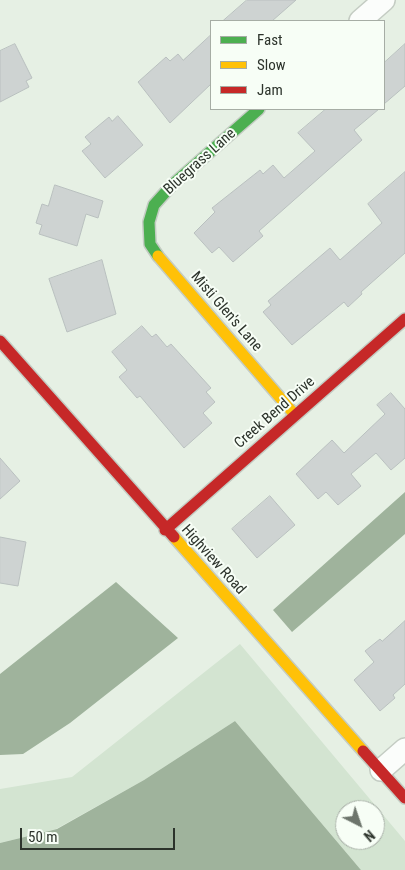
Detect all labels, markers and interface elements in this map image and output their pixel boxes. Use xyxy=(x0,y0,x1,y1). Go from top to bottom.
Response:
legend xyxy=(210,20,385,110)
text: Fast xyxy=(257,31,282,49)
text: Slow xyxy=(257,56,286,74)
text: Jam xyxy=(257,81,283,99)
street label: Bluegrass Lane xyxy=(160,125,240,199)
street label: Misti Glen's Lane xyxy=(186,268,266,356)
street label: Creek Bend Drive xyxy=(231,373,319,453)
street label: Highview Road xyxy=(177,521,249,599)
north arrow xyxy=(335,800,385,850)
scale bar xyxy=(22,818,178,850)
text: N xyxy=(361,827,378,844)
text: 50 m xyxy=(28,828,58,846)

